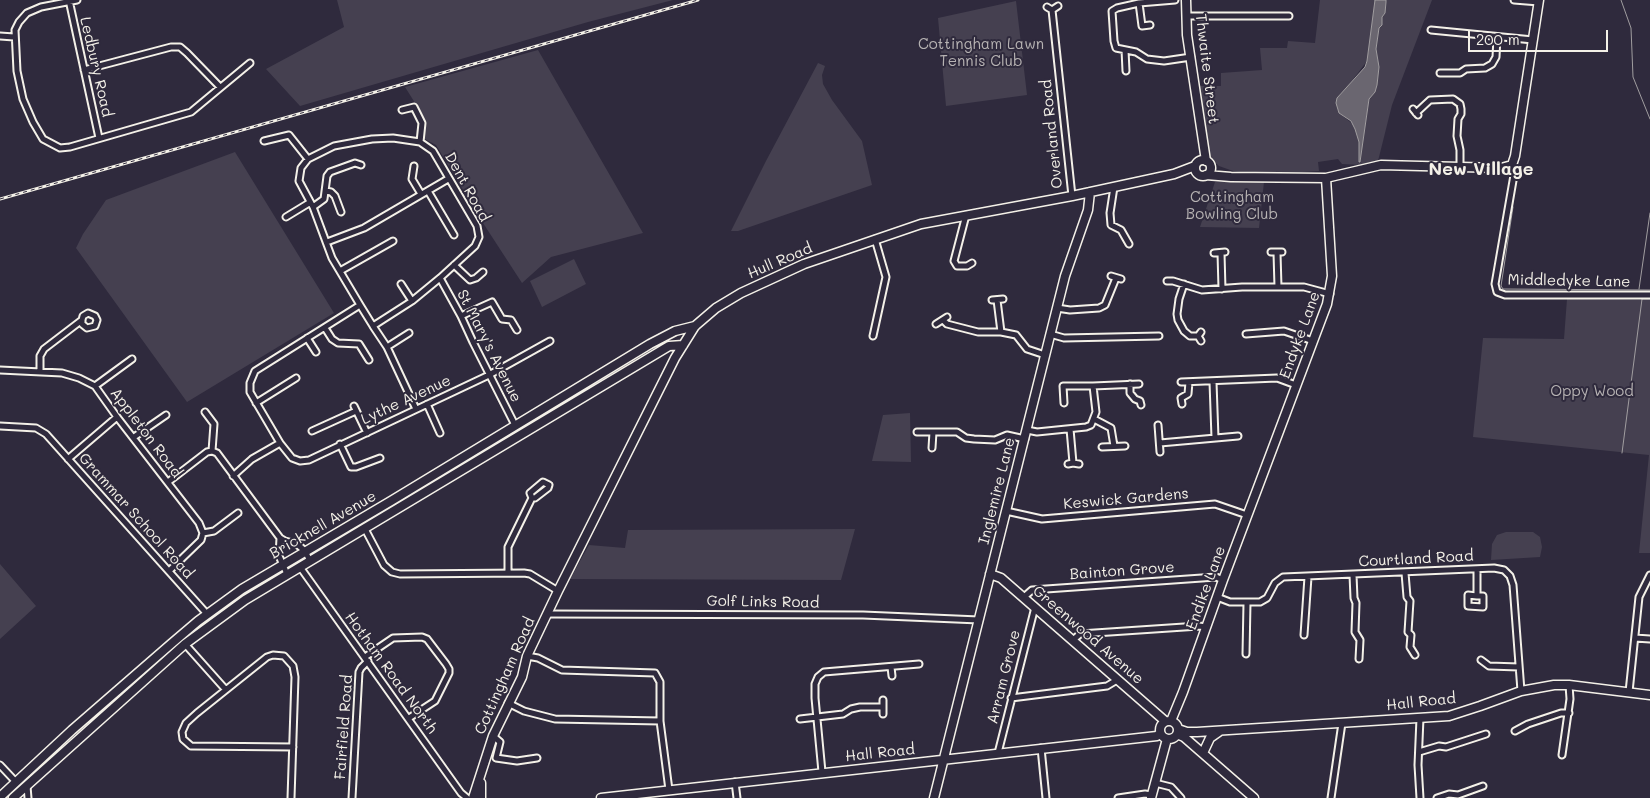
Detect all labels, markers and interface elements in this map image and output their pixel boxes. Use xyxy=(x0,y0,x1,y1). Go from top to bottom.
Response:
street label: Thwaite Street xyxy=(1191,13,1223,125)
street label: Ledbury Road xyxy=(76,15,116,119)
scale bar xyxy=(1470,20,1610,52)
text: 200 m xyxy=(1476,29,1520,49)
park label: Cottingham Lawn Tennis Club xyxy=(918,35,1044,70)
street label: Overland Road xyxy=(1037,78,1067,190)
street label: Dent Road xyxy=(441,149,493,225)
district label: New Village xyxy=(1429,158,1533,180)
park label: Cottingham Bowling Club xyxy=(1186,188,1278,223)
street label: Hull Road xyxy=(745,239,815,283)
street label: Middledyke Lane xyxy=(1507,271,1631,291)
street label: St Mary's Avenue xyxy=(453,287,525,405)
street label: Endyke Lane xyxy=(1276,289,1324,381)
street label: Lythe Avenue xyxy=(358,371,454,429)
park label: Oppy Wood xyxy=(1550,382,1634,400)
street label: Appleton Road xyxy=(106,384,186,482)
street label: Inglemire Lane xyxy=(975,436,1019,546)
street label: Grammar School Road xyxy=(75,449,197,583)
street label: Keswick Gardens xyxy=(1063,485,1189,513)
street label: Bricknell Avenue xyxy=(267,487,379,563)
street label: Endike Lane xyxy=(1183,544,1229,632)
street label: Courtland Road xyxy=(1358,547,1474,571)
street label: Bainton Grove xyxy=(1069,558,1175,584)
street label: Greenwood Avenue xyxy=(1029,582,1147,688)
street label: Golf Links Road xyxy=(707,592,819,612)
street label: Hotham Road North xyxy=(341,609,441,737)
street label: Cottingham Road xyxy=(471,615,539,737)
street label: Arram Grove xyxy=(984,628,1024,726)
street label: Fairfield Road xyxy=(331,674,357,780)
street label: Hall Road xyxy=(1385,689,1457,715)
street label: Hall Road xyxy=(844,740,916,766)

